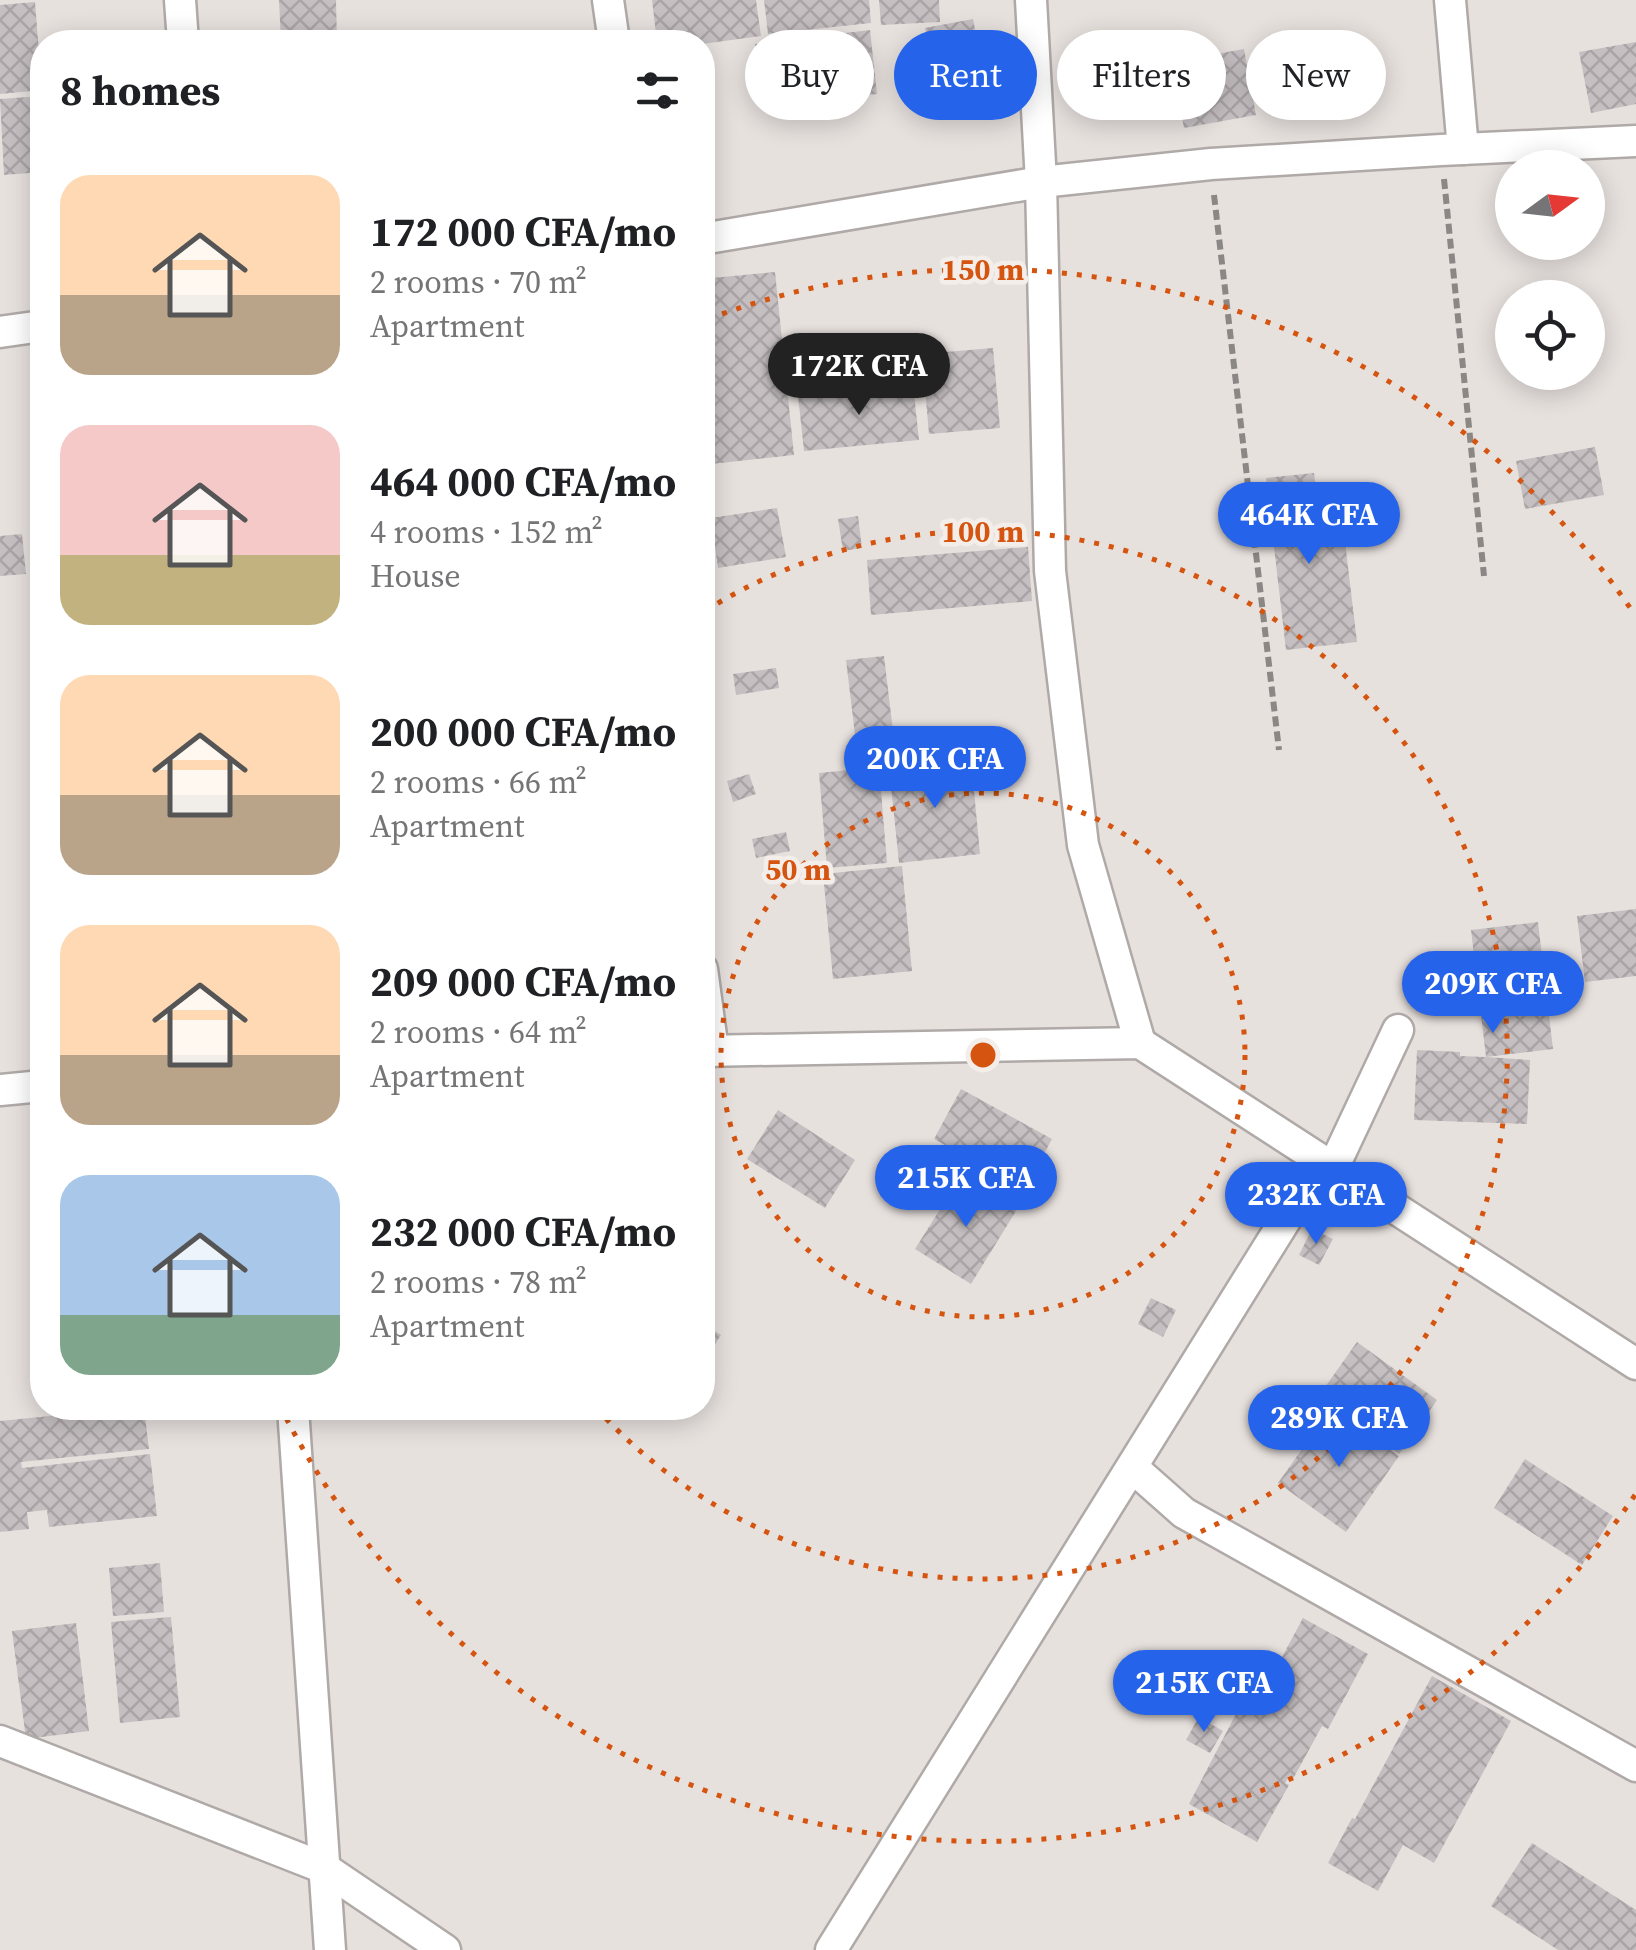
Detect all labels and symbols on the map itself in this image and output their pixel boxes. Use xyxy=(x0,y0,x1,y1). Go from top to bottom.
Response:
north arrow xyxy=(1495,150,1605,260)
text: 150 m xyxy=(942,249,1024,290)
pin: 172K CFA xyxy=(756,333,962,418)
pin: 464K CFA xyxy=(1206,482,1412,567)
text: 100 m xyxy=(942,511,1024,552)
pin: 200K CFA xyxy=(832,726,1038,811)
text: 50 m xyxy=(765,849,831,890)
pin: 209K CFA xyxy=(1390,951,1596,1036)
centre of rings xyxy=(965,1037,1001,1073)
pin: 215K CFA xyxy=(863,1145,1069,1230)
pin: 232K CFA xyxy=(1213,1162,1419,1247)
pin: 289K CFA xyxy=(1236,1385,1442,1470)
pin: 215K CFA xyxy=(1101,1650,1307,1735)

